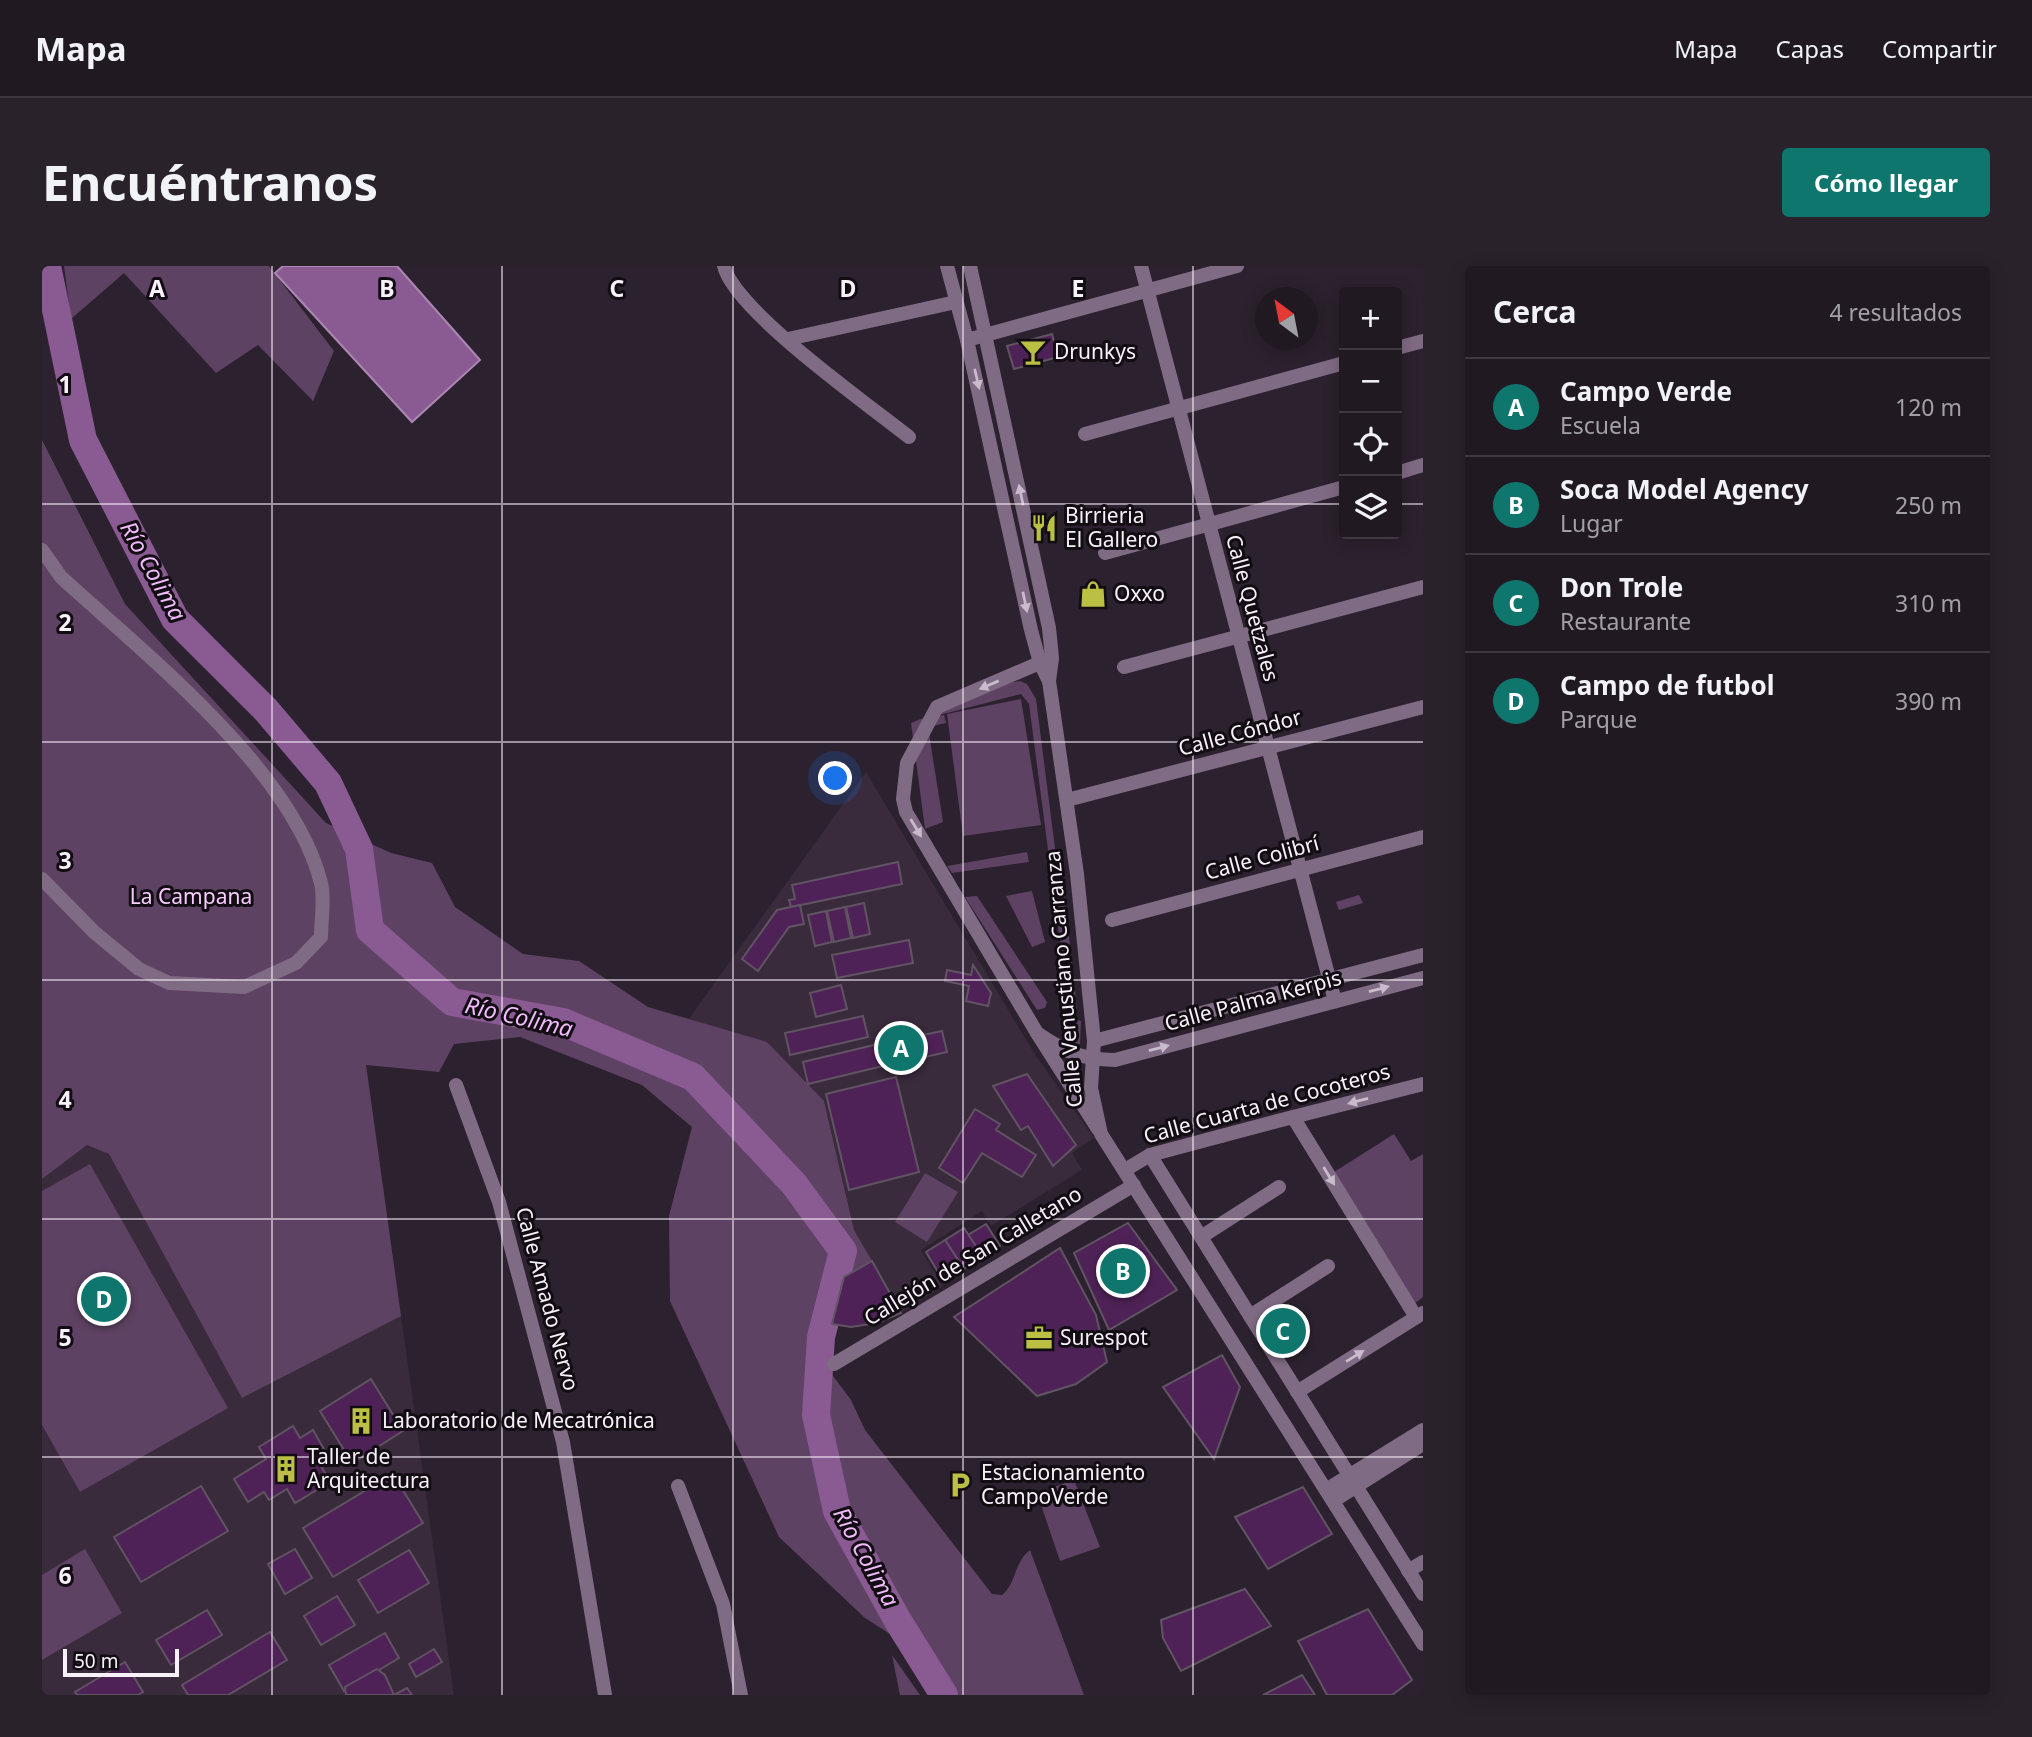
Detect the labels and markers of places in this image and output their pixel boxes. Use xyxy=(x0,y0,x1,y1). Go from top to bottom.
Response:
bar icon: Drunkys xyxy=(1018,337,1048,367)
place label: Drunkys xyxy=(1054,337,1136,365)
place label: Birrieria El Gallero xyxy=(1065,501,1158,553)
restaurant icon: Birrieria El Gallero xyxy=(1029,513,1059,543)
shop icon: Oxxo xyxy=(1078,579,1108,609)
place label: Oxxo xyxy=(1114,579,1165,607)
pin: A xyxy=(878,1022,924,1074)
pin: B xyxy=(1100,1245,1146,1297)
pin: D xyxy=(81,1273,127,1325)
pin: C xyxy=(1260,1305,1306,1357)
office icon: Surespot xyxy=(1024,1323,1054,1353)
place label: Surespot xyxy=(1060,1323,1148,1351)
building icon: Laboratorio de Mecatrónica xyxy=(346,1406,376,1436)
place label: Laboratorio de Mecatrónica xyxy=(382,1406,655,1434)
place label: Taller de Arquitectura xyxy=(307,1442,430,1494)
building icon: Taller de Arquitectura xyxy=(271,1454,301,1484)
place label: Estacionamiento CampoVerde xyxy=(981,1458,1145,1510)
parking icon: Estacionamiento CampoVerde xyxy=(945,1470,975,1500)

